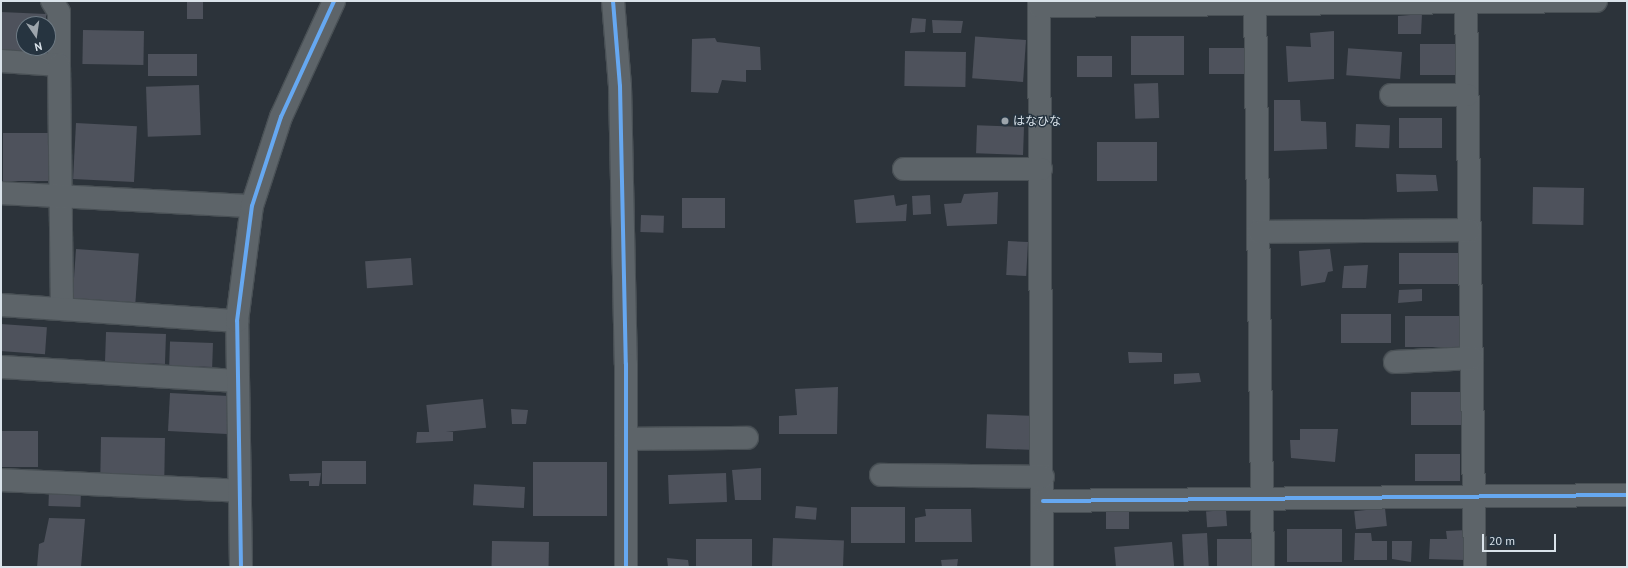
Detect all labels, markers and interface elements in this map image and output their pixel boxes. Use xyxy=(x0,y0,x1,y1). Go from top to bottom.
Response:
north arrow xyxy=(16,16,56,56)
text: N xyxy=(33,39,44,54)
place label: はなひな xyxy=(1013,114,1061,128)
marker: はなひな xyxy=(1000,116,1010,126)
scale bar xyxy=(1484,526,1558,552)
text: 20 m xyxy=(1489,533,1515,548)

